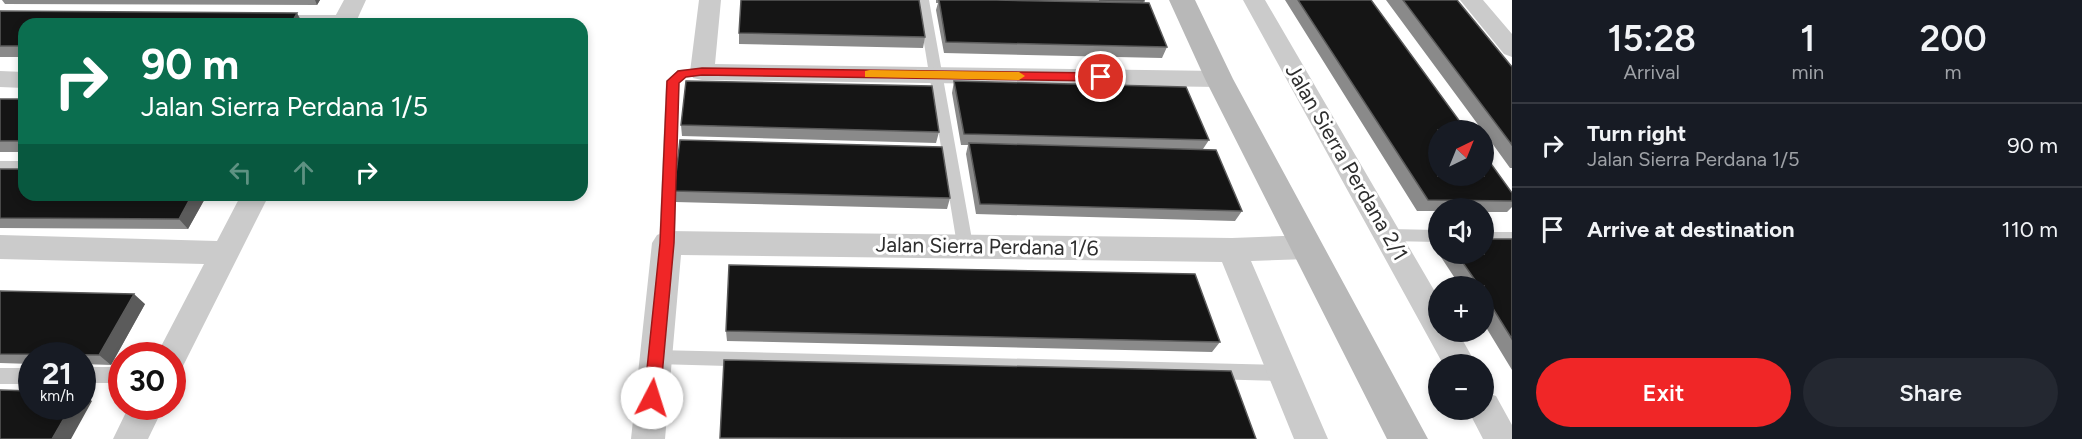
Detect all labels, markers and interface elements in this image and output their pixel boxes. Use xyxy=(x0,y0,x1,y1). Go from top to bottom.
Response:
text: 15:28 xyxy=(1607,17,1696,60)
text: 1 xyxy=(1800,17,1815,60)
text: 200 xyxy=(1920,17,1987,60)
text: 90 m xyxy=(141,39,239,90)
icon: right xyxy=(42,42,120,120)
pin xyxy=(1075,51,1126,102)
street label: Jalan Sierra Perdana 2/1 xyxy=(1280,59,1414,265)
icon: arrive xyxy=(1084,60,1117,93)
text: Arrival xyxy=(1623,60,1680,84)
text: min xyxy=(1791,60,1824,84)
text: m xyxy=(1945,60,1962,84)
text: Jalan Sierra Perdana 1/5 xyxy=(141,90,428,123)
north arrow xyxy=(1428,120,1494,186)
map controls xyxy=(1428,120,1494,420)
text: Turn right xyxy=(1587,120,1686,147)
icon: right xyxy=(1536,129,1569,162)
text: 90 m xyxy=(2007,132,2058,159)
text: Jalan Sierra Perdana 1/5 xyxy=(1587,147,1800,171)
icon: left xyxy=(224,156,257,189)
icon: ahead xyxy=(287,156,320,189)
icon: right xyxy=(350,156,383,189)
button: sound xyxy=(1428,198,1494,264)
icon: arrive xyxy=(1536,213,1569,246)
text: Arrive at destination xyxy=(1587,216,1795,243)
text: 110 m xyxy=(2002,216,2058,243)
street label: Jalan Sierra Perdana 1/6 xyxy=(875,232,1099,260)
button: + xyxy=(1428,276,1494,342)
speed limit sign: 30 xyxy=(108,342,186,420)
button: − xyxy=(1428,354,1494,420)
text: 21 xyxy=(42,355,72,392)
button: Exit xyxy=(1536,358,1791,427)
button: Share xyxy=(1803,358,2058,427)
position arrow xyxy=(620,366,684,430)
text: km/h xyxy=(40,387,74,405)

